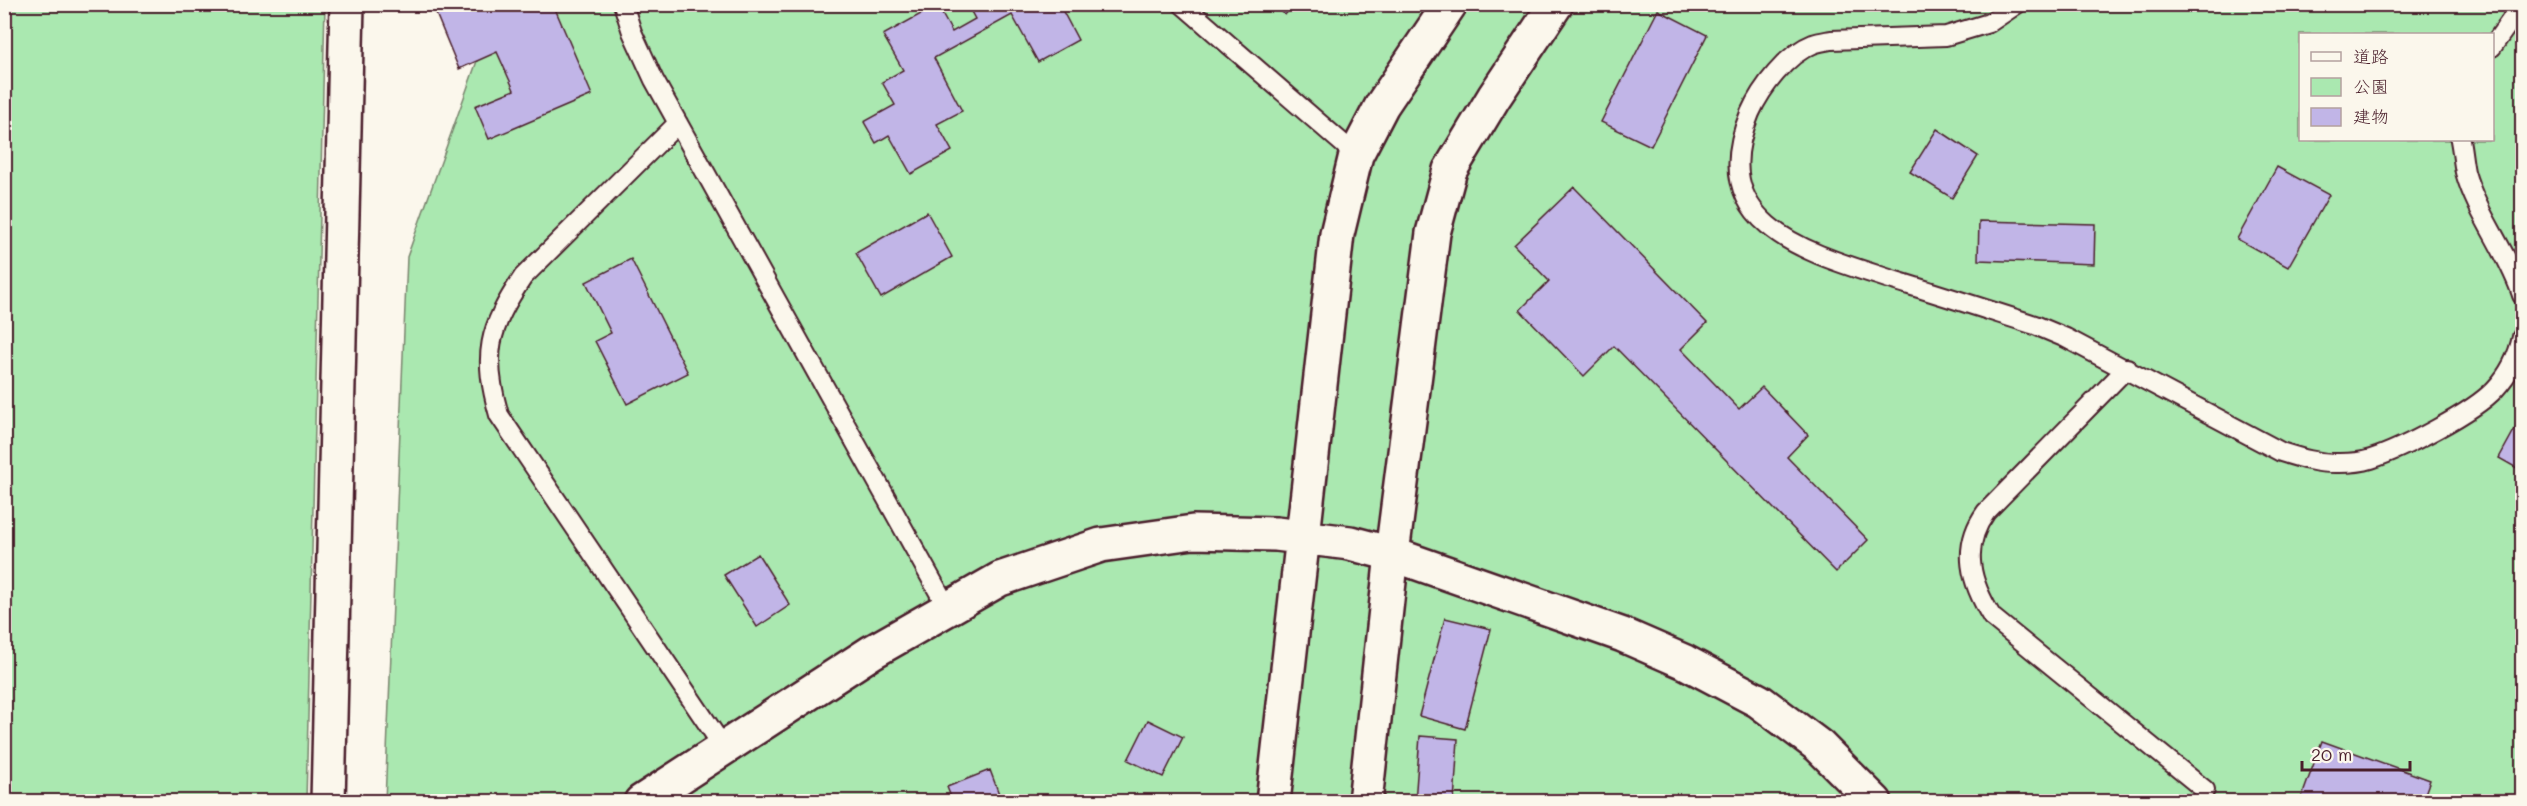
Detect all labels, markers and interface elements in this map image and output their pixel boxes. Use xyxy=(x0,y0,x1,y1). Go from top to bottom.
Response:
legend xyxy=(2299,33,2494,141)
text: 道路 xyxy=(2353,44,2389,68)
text: 公園 xyxy=(2353,74,2389,98)
text: 建物 xyxy=(2353,104,2389,128)
scale bar xyxy=(2302,734,2410,772)
text: 20 m xyxy=(2311,742,2352,766)

